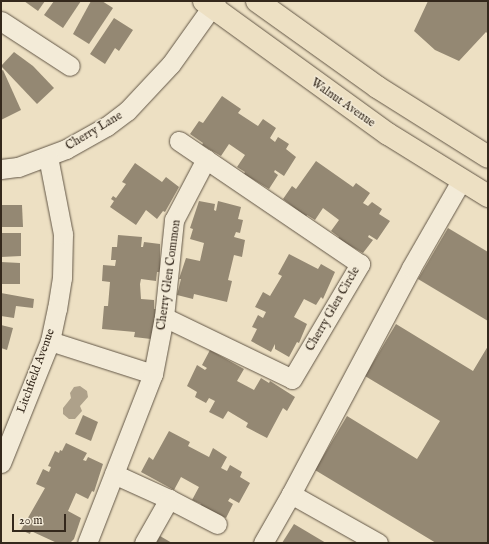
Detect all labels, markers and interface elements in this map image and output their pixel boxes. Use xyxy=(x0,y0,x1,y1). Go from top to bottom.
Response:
street label: Walnut Avenue xyxy=(308,76,378,130)
street label: Cherry Lane xyxy=(63,109,125,153)
street label: Cherry Glen Common xyxy=(154,219,184,331)
street label: Cherry Glen Circle xyxy=(303,264,363,354)
street label: Litchfield Avenue xyxy=(14,327,58,415)
scale bar xyxy=(14,506,68,532)
text: 20 m xyxy=(19,513,42,528)

